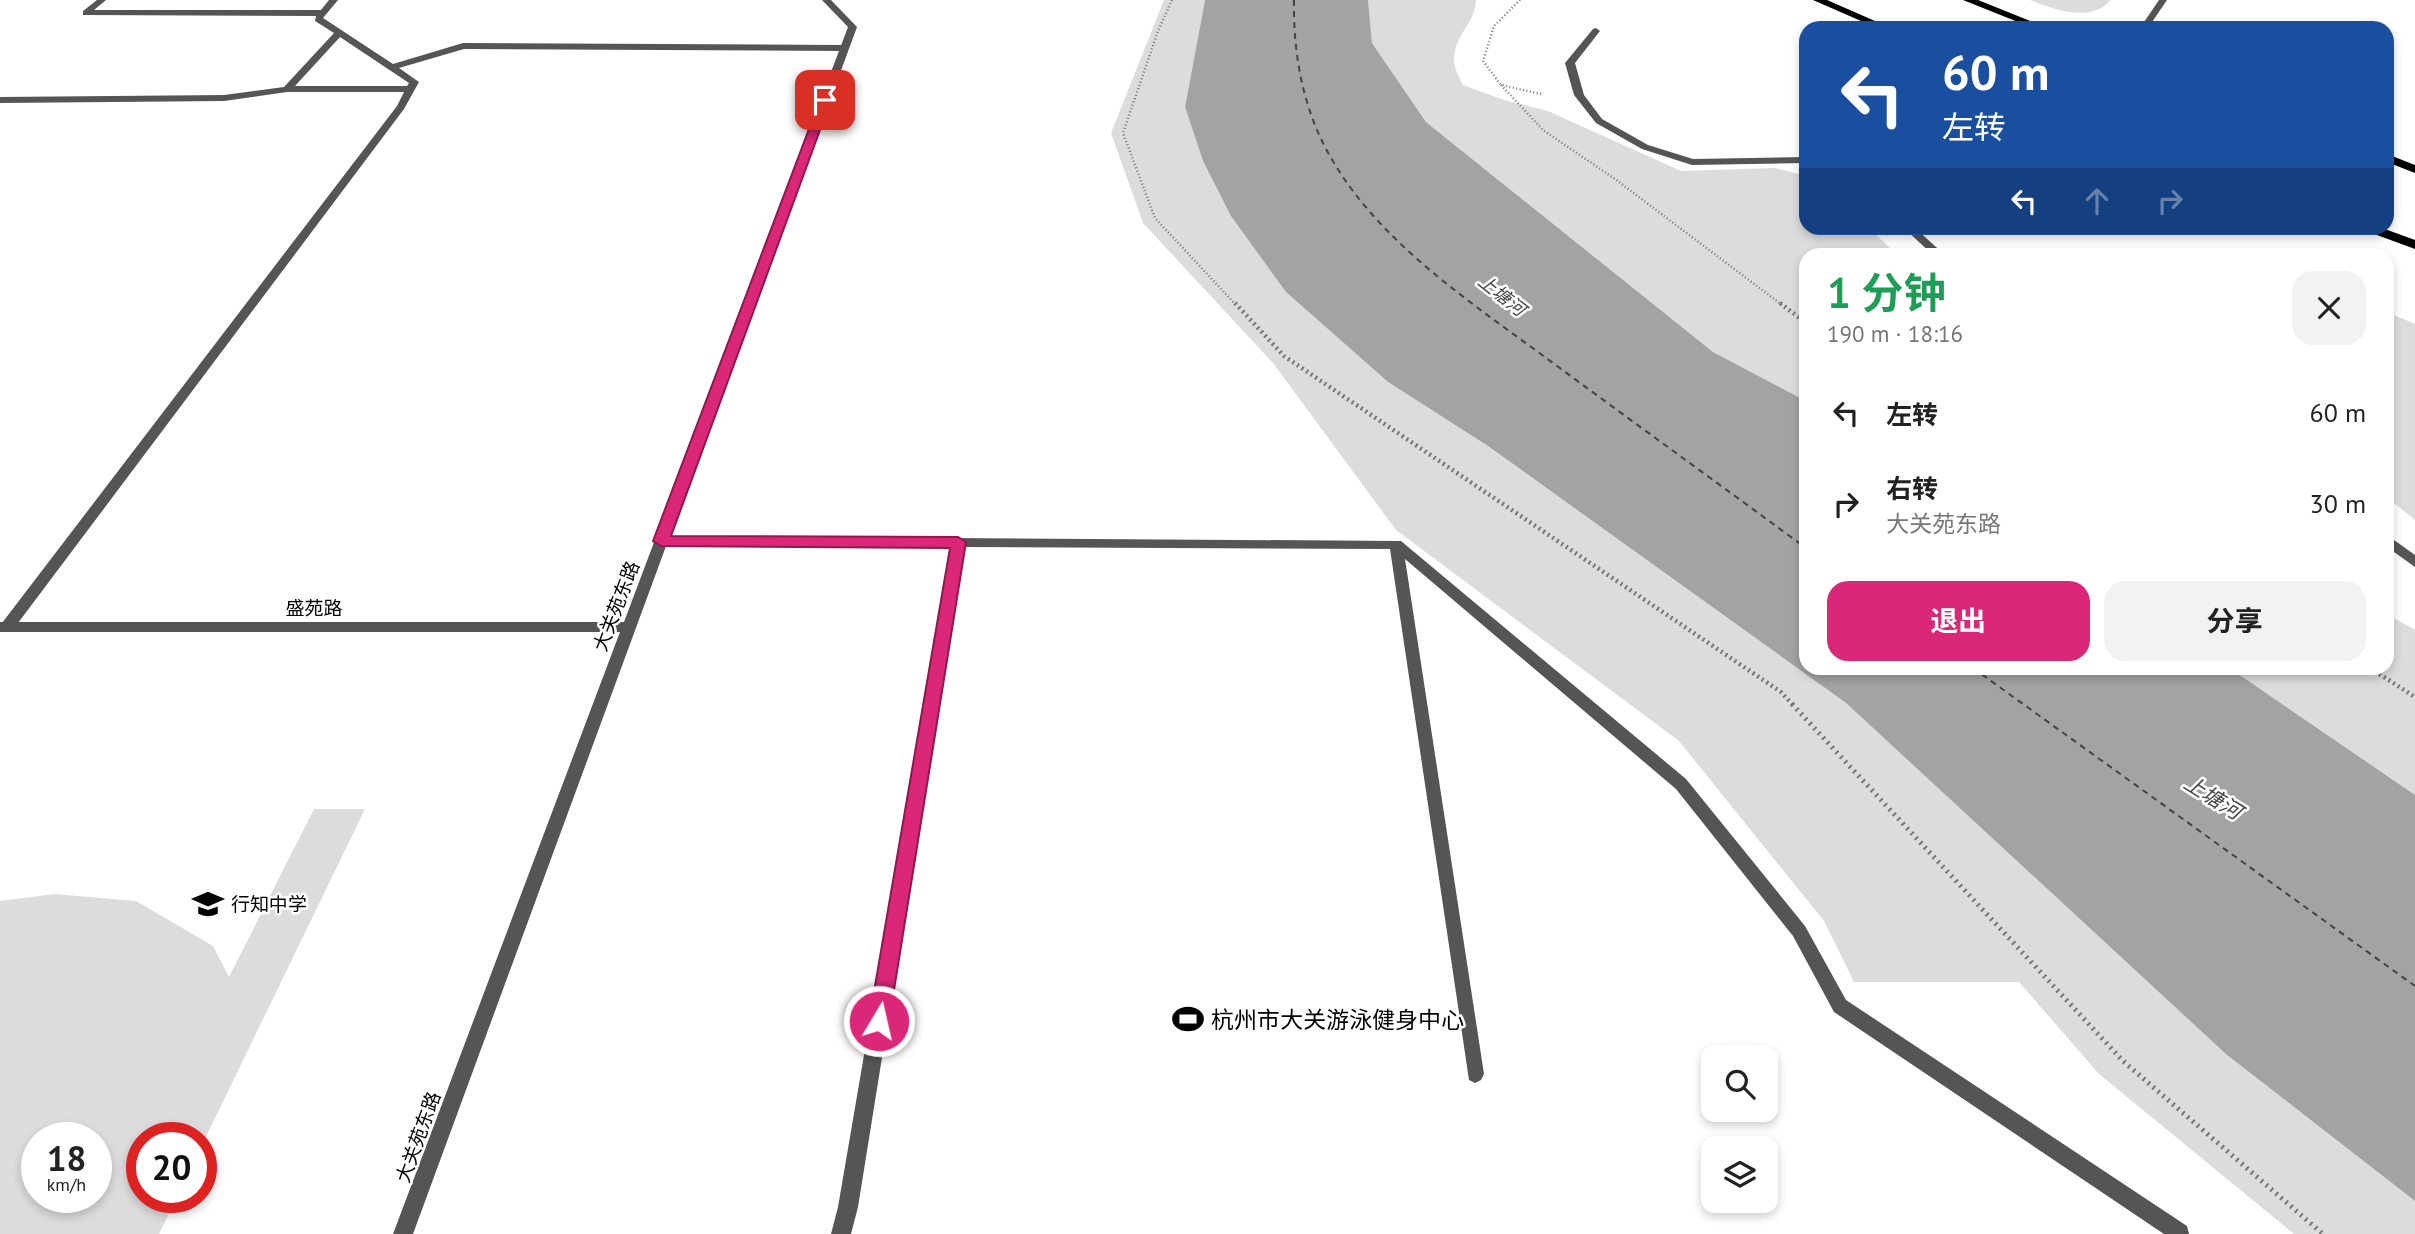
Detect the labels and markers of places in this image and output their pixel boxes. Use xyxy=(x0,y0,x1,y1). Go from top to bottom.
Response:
pin xyxy=(795,70,855,130)
school or university icon: 行知中学 xyxy=(191,887,225,921)
place label: 行知中学 xyxy=(231,892,307,916)
sports icon: 杭州市大关游泳健身中心 xyxy=(1171,1002,1205,1036)
place label: 杭州市大关游泳健身中心 xyxy=(1211,1005,1464,1034)

